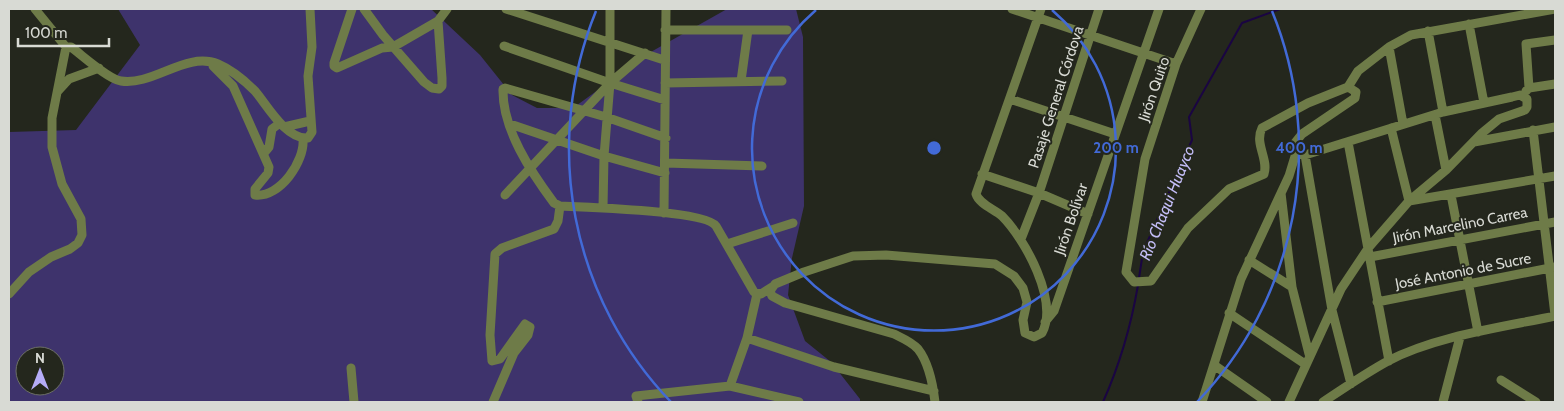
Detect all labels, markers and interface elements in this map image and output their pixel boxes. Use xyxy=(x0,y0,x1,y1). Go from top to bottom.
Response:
scale bar xyxy=(18,15,109,47)
street label: Pasaje General Córdova xyxy=(1025,23,1088,170)
text: 100 m xyxy=(25,24,67,42)
street label: Jirón Quito xyxy=(1134,54,1173,125)
centre of rings xyxy=(925,139,943,157)
text: 200 m xyxy=(1093,139,1139,157)
text: 400 m xyxy=(1276,139,1322,157)
water label: Río Chaqui Huayco xyxy=(1135,143,1199,263)
street label: Jirón Bolívar xyxy=(1050,181,1092,258)
street label: Jirón Marcelino Carrea xyxy=(1390,203,1530,247)
street label: José Antonio de Sucre xyxy=(1393,249,1533,293)
north arrow xyxy=(15,346,65,396)
text: N xyxy=(35,349,45,367)

